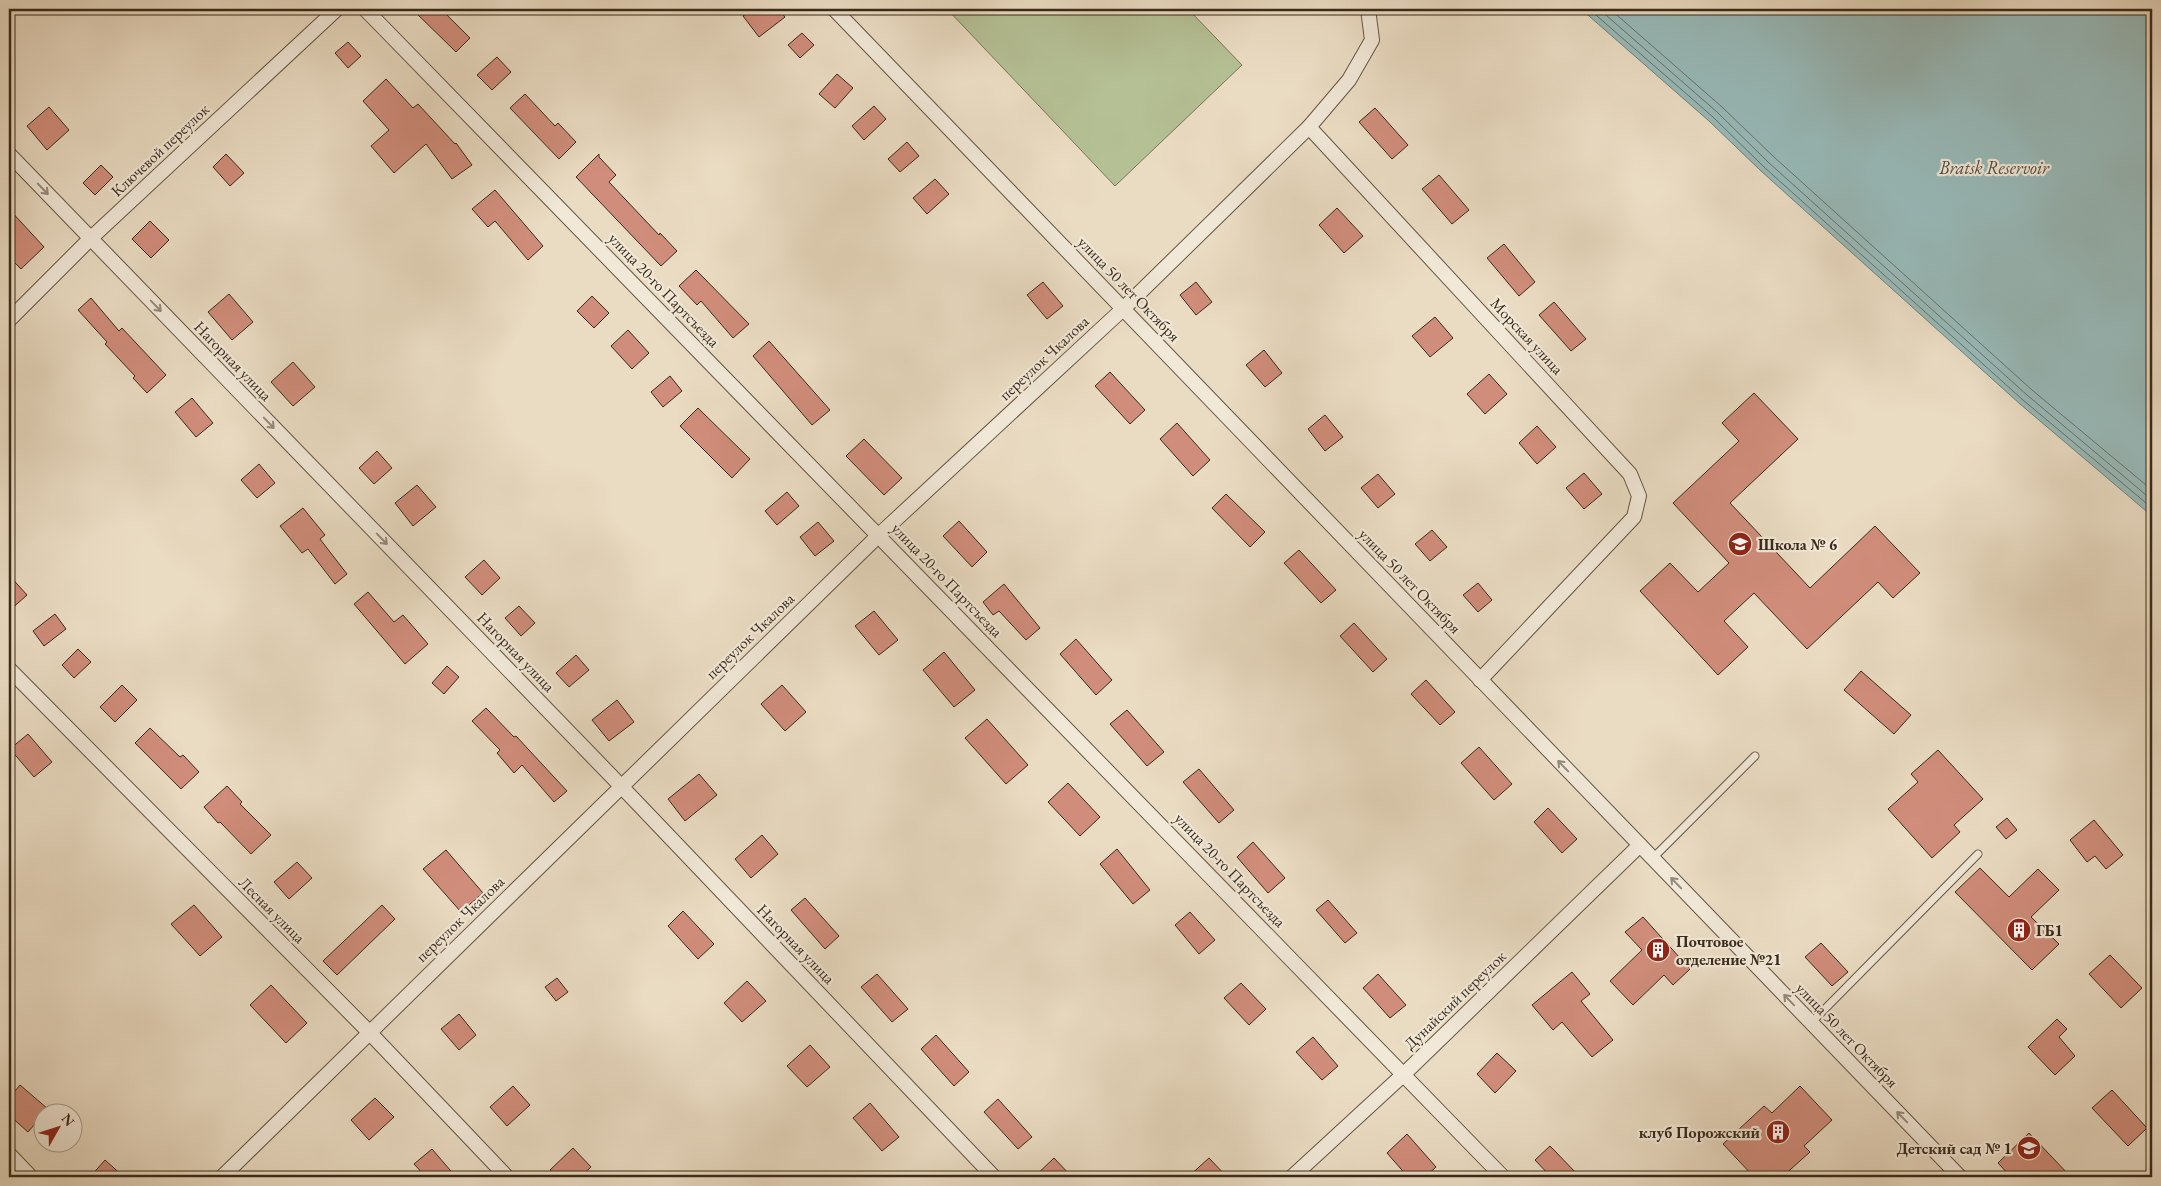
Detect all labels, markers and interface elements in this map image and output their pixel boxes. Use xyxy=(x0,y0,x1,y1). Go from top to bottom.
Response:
street label: Ключевой переулок xyxy=(106,99,214,201)
water label: Bratsk Reservoir xyxy=(1938,156,2050,179)
one-way arrow xyxy=(37,183,49,196)
street label: улица 20-го Партсъезда xyxy=(604,228,725,352)
street label: улица 50 лет Октября xyxy=(1073,232,1185,346)
street label: Морская улица xyxy=(1486,293,1569,379)
one-way arrow xyxy=(150,300,162,313)
street label: переулок Чкалова xyxy=(995,311,1094,405)
street label: Нагорная улица xyxy=(189,316,277,406)
one-way arrow xyxy=(263,417,275,429)
street label: улица 20-го Партсъезда xyxy=(887,518,1008,642)
street label: улица 50 лет Октября xyxy=(1354,524,1466,638)
school or university icon: Школа № 6 xyxy=(1727,531,1753,557)
one-way arrow xyxy=(376,533,388,546)
place label: Школа № 6 xyxy=(1758,534,1838,555)
street label: переулок Чкалова xyxy=(701,588,799,684)
street label: Нагорная улица xyxy=(472,607,560,697)
one-way arrow xyxy=(1557,760,1570,772)
street label: улица 20-го Партсъезда xyxy=(1170,808,1291,932)
street label: переулок Чкалова xyxy=(411,871,509,967)
street label: Лесная улица xyxy=(234,872,310,948)
one-way arrow xyxy=(1670,877,1682,889)
street label: Нагорная улица xyxy=(752,899,840,989)
building icon: ГБ1 xyxy=(2006,917,2032,943)
place label: ГБ1 xyxy=(2036,920,2063,941)
place label: Почтовое отделение №21 xyxy=(1676,931,1781,970)
building icon: Почтовое отделение №21 xyxy=(1645,937,1671,963)
street label: Дунайский переулок xyxy=(1399,946,1511,1054)
street label: улица 50 лет Октября xyxy=(1791,978,1903,1092)
one-way arrow xyxy=(1783,994,1795,1006)
north arrow xyxy=(32,1104,82,1154)
text: N xyxy=(58,1110,79,1130)
one-way arrow xyxy=(1896,1111,1908,1123)
building icon: клуб Порожский xyxy=(1765,1119,1791,1145)
place label: клуб Порожский xyxy=(1639,1122,1761,1143)
school or university icon: Детский сад № 1 xyxy=(2016,1135,2042,1161)
place label: Детский сад № 1 xyxy=(1896,1138,2012,1159)

